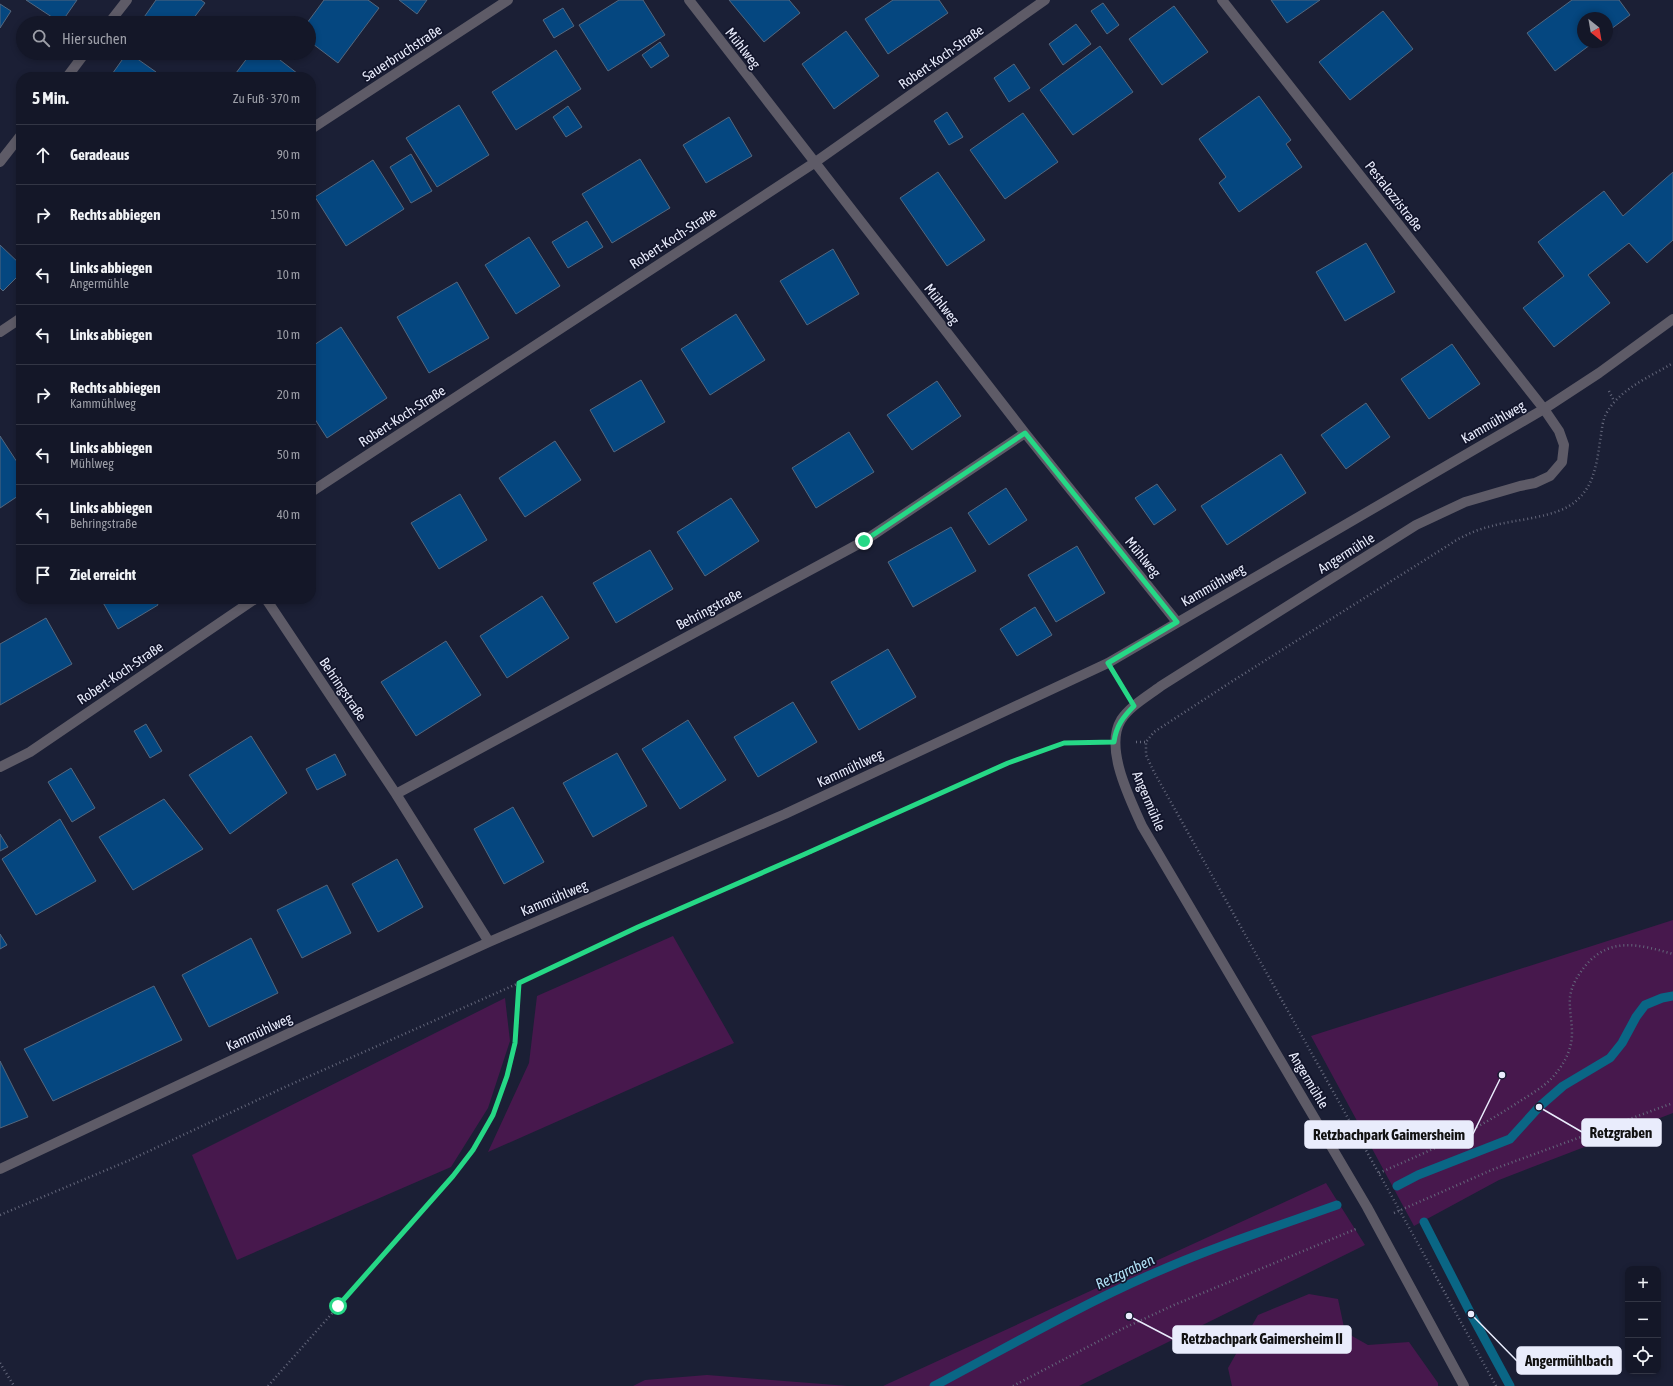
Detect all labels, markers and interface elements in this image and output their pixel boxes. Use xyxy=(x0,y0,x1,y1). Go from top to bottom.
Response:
north arrow xyxy=(1577,12,1613,48)
search box xyxy=(16,16,316,60)
street label: Sauerbruchstraße xyxy=(359,21,445,85)
street label: Robert-Koch-Straße xyxy=(895,22,987,92)
street label: Mühlweg xyxy=(722,25,764,71)
icon: search xyxy=(30,27,52,49)
text: Hier suchen xyxy=(62,30,127,47)
text: 5 Min. xyxy=(32,88,69,108)
text: Zu Fuß · 370 m xyxy=(233,91,300,106)
icon: ahead xyxy=(32,144,54,166)
text: Geradeaus xyxy=(70,146,129,163)
text: 90 m xyxy=(277,147,300,162)
street label: Pestalozzistraße xyxy=(1362,158,1426,234)
icon: right xyxy=(32,204,54,226)
street label: Robert-Koch-Straße xyxy=(627,204,719,272)
text: Rechts abbiegen xyxy=(70,206,160,223)
text: 150 m xyxy=(271,207,300,222)
text: Links abbiegen xyxy=(70,259,152,276)
icon: left xyxy=(32,264,54,286)
text: 10 m xyxy=(277,267,300,282)
text: Angermühle xyxy=(70,276,129,291)
street label: Mühlweg xyxy=(921,281,963,327)
icon: left xyxy=(32,324,54,346)
text: Links abbiegen xyxy=(70,326,152,343)
text: 10 m xyxy=(277,327,300,342)
text: Rechts abbiegen xyxy=(70,379,160,396)
street label: Robert-Koch-Straße xyxy=(356,382,448,450)
icon: right xyxy=(32,384,54,406)
text: 20 m xyxy=(277,387,300,402)
text: Kammühlweg xyxy=(70,396,136,411)
street label: Kammühlweg xyxy=(1458,397,1528,447)
text: Links abbiegen xyxy=(70,439,152,456)
icon: left xyxy=(32,444,54,466)
text: 50 m xyxy=(277,447,300,462)
text: Mühlweg xyxy=(70,456,114,471)
text: Links abbiegen xyxy=(70,499,152,516)
icon: left xyxy=(32,504,54,526)
text: 40 m xyxy=(277,507,300,522)
text: Behringstraße xyxy=(70,516,137,531)
street label: Angermühle xyxy=(1315,529,1377,577)
route end xyxy=(855,532,873,550)
street label: Mühlweg xyxy=(1122,534,1164,580)
street label: Kammühlweg xyxy=(1178,560,1248,610)
icon: arrive xyxy=(32,564,54,586)
text: Ziel erreicht xyxy=(70,566,136,583)
street label: Behringstraße xyxy=(673,585,745,633)
street label: Robert-Koch-Straße xyxy=(74,638,166,708)
street label: Behringstraße xyxy=(316,655,370,723)
street label: Kammühlweg xyxy=(814,746,886,790)
street label: Angermühle xyxy=(1129,769,1169,833)
street label: Kammühlweg xyxy=(518,877,590,919)
street label: Kammühlweg xyxy=(223,1010,295,1054)
street label: Angermühle xyxy=(1286,1049,1332,1111)
callout: Retzgraben xyxy=(1582,1119,1661,1146)
callout: Retzbachpark Gaimersheim xyxy=(1305,1121,1473,1148)
text: Retzgraben xyxy=(1590,1124,1652,1141)
text: Retzbachpark Gaimersheim xyxy=(1313,1126,1465,1143)
water label: Retzgraben xyxy=(1093,1251,1157,1293)
map controls xyxy=(1625,1266,1661,1374)
button: + xyxy=(1625,1266,1661,1302)
route start xyxy=(329,1297,347,1315)
button: − xyxy=(1625,1302,1661,1338)
callout: Retzbachpark Gaimersheim II xyxy=(1173,1326,1351,1353)
text: Retzbachpark Gaimersheim II xyxy=(1181,1330,1343,1347)
button: locate xyxy=(1625,1338,1661,1374)
callout: Angermühlbach xyxy=(1517,1347,1621,1374)
text: Angermühlbach xyxy=(1524,1352,1613,1369)

